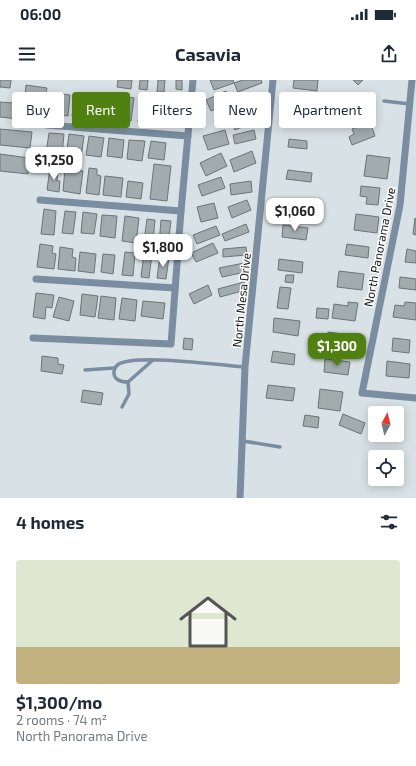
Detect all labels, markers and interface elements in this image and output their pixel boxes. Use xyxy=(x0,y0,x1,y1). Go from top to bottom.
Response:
text: 06:00 xyxy=(20,5,61,23)
icon: menu xyxy=(16,43,38,65)
text: Casavia xyxy=(175,43,241,65)
icon: share xyxy=(378,43,400,65)
chip: Buy xyxy=(12,92,64,128)
chip: Rent xyxy=(72,92,130,128)
chip: Filters xyxy=(138,92,206,128)
chip: New xyxy=(214,92,271,128)
chip: Apartment xyxy=(279,92,376,128)
pin: $1,250 xyxy=(21,147,87,181)
text: $1,250 xyxy=(34,152,74,168)
street label: North Panorama Drive xyxy=(361,186,397,308)
pin: $1,060 xyxy=(262,198,328,232)
text: $1,060 xyxy=(275,203,315,219)
pin: $1,800 xyxy=(130,234,196,268)
text: $1,800 xyxy=(143,239,183,255)
street label: North Mesa Drive xyxy=(229,252,253,348)
pin: $1,300 xyxy=(304,333,370,367)
text: $1,300 xyxy=(317,338,357,354)
north arrow xyxy=(368,406,404,442)
map controls xyxy=(368,406,404,486)
button: locate xyxy=(368,450,404,486)
icon: filters xyxy=(378,511,400,533)
text: 4 homes xyxy=(16,512,84,532)
icon: home xyxy=(172,586,244,658)
text: $1,300/mo xyxy=(16,692,102,712)
text: 2 rooms · 74 m² xyxy=(16,712,107,728)
text: North Panorama Drive xyxy=(16,728,148,744)

